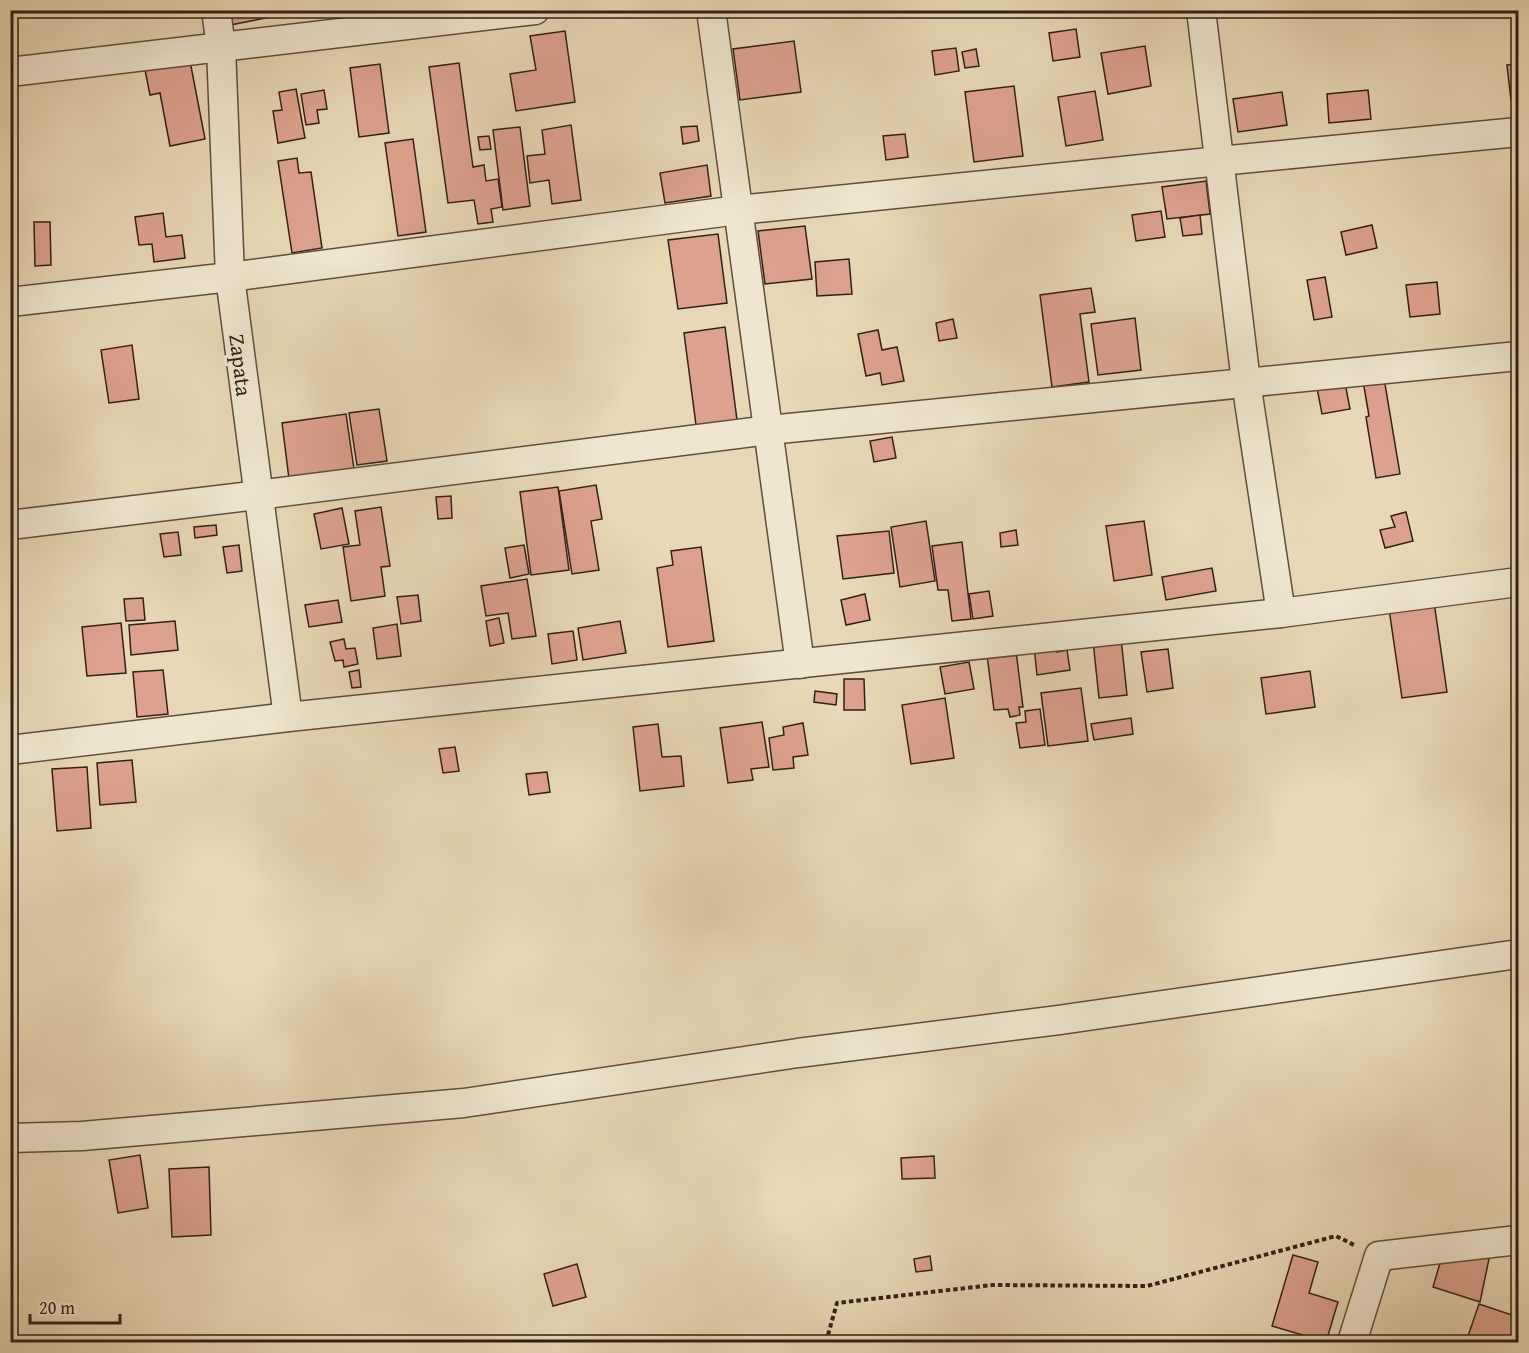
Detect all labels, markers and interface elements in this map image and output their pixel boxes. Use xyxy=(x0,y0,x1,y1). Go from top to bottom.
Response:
street label: Zapata xyxy=(221,332,261,399)
scale bar xyxy=(30,1287,120,1325)
text: 20 m xyxy=(39,1294,75,1321)

